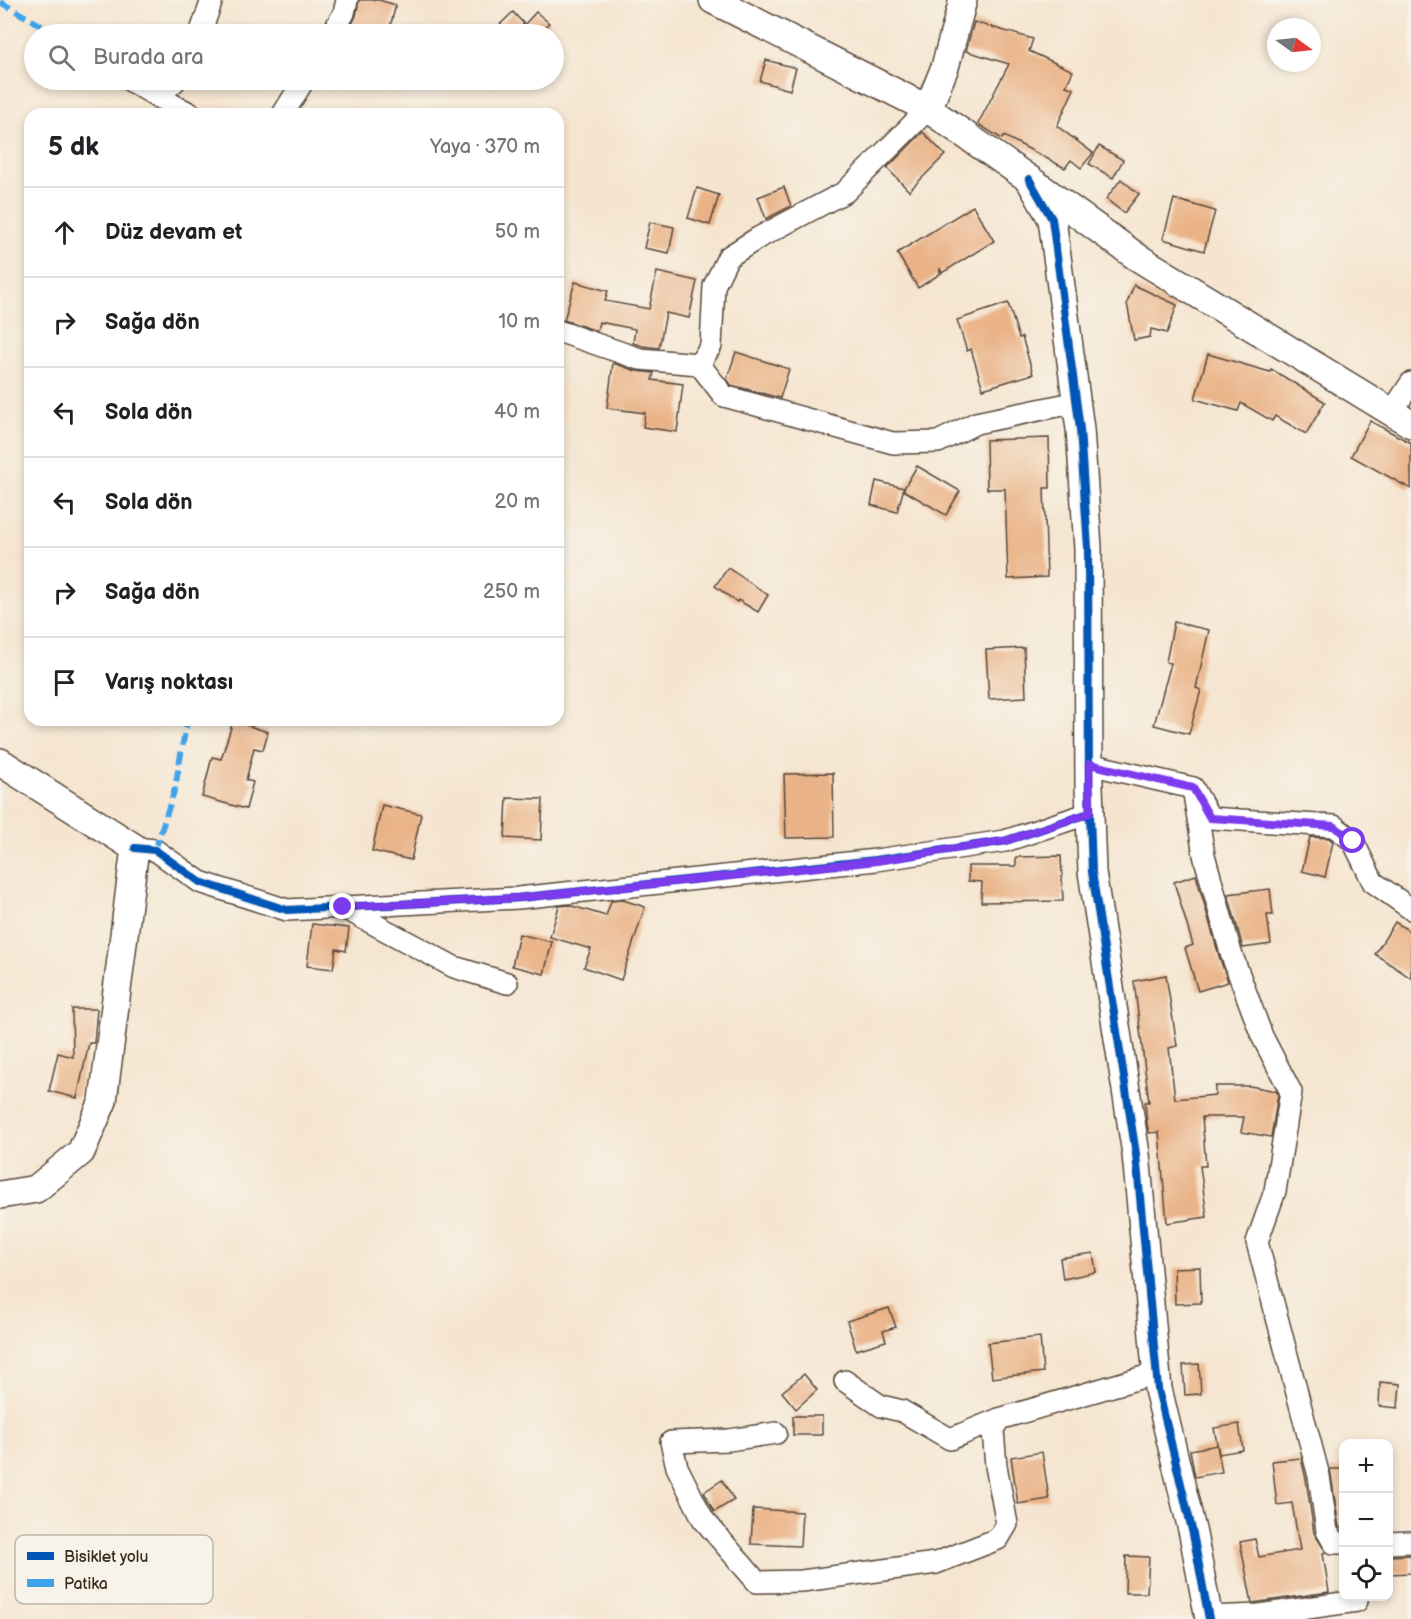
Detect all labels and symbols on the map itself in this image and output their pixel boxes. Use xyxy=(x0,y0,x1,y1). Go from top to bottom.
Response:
north arrow xyxy=(1267,18,1321,72)
route start xyxy=(1339,827,1365,853)
route end xyxy=(329,893,355,919)
legend xyxy=(15,1535,213,1604)
text: Bisiklet yolu xyxy=(64,1548,148,1567)
text: Patika xyxy=(64,1575,108,1594)

